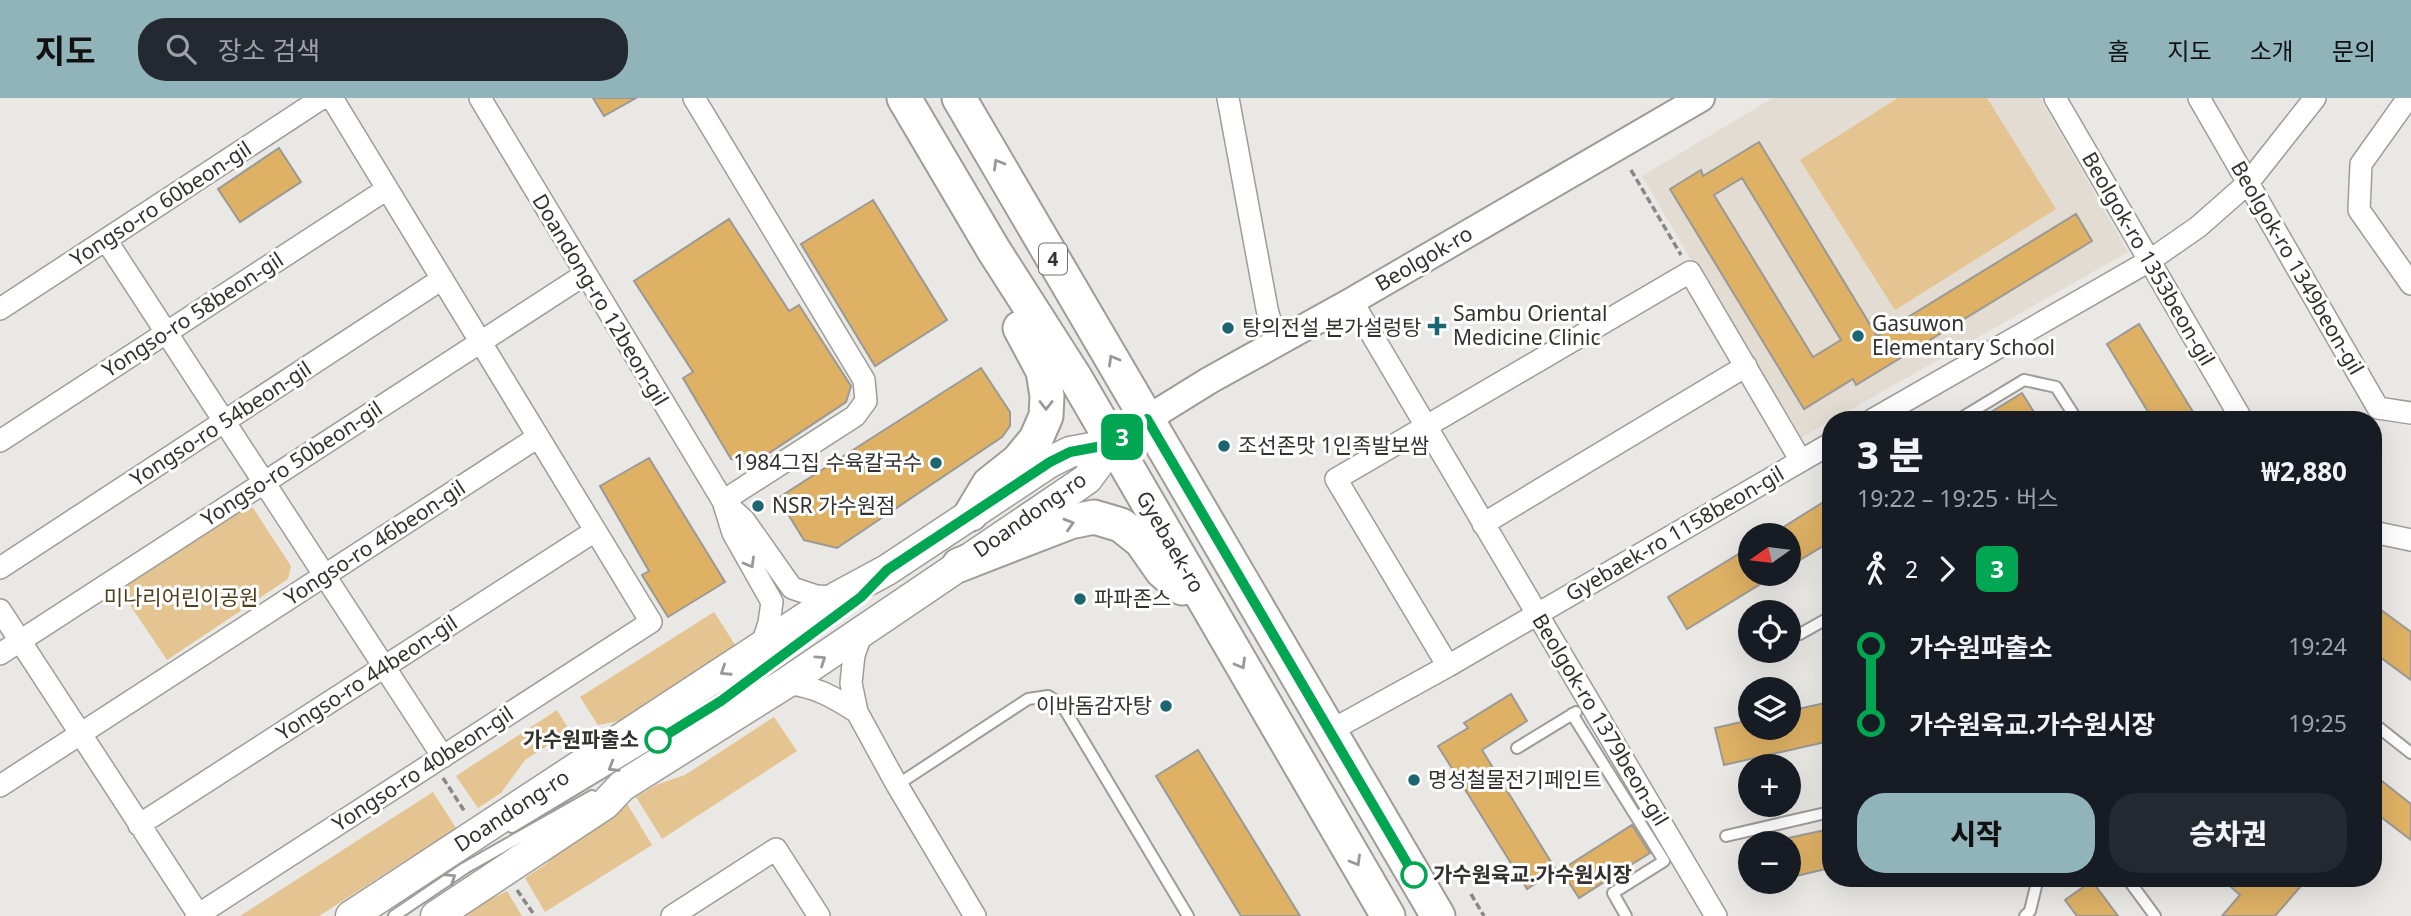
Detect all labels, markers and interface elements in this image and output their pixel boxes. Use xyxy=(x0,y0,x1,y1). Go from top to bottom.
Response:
search box xyxy=(138,18,628,81)
text: 지도 xyxy=(35,28,96,73)
icon: search xyxy=(162,30,200,68)
text: 장소 검색 xyxy=(218,32,320,68)
text: 홈 xyxy=(2107,34,2129,67)
text: 지도 xyxy=(2167,34,2212,67)
text: 소개 xyxy=(2250,34,2294,67)
text: 문의 xyxy=(2332,34,2376,67)
street label: Yongso-ro 60beon-gil xyxy=(65,134,256,272)
street label: Beolgok-ro 1353beon-gil xyxy=(2076,146,2222,371)
street label: Beolgok-ro 1349beon-gil xyxy=(2225,155,2371,380)
one-way arrow xyxy=(993,159,1006,172)
street label: Doandong-ro 12beon-gil xyxy=(526,188,675,411)
street label: Beolgok-ro xyxy=(1370,219,1477,297)
road number: 4 xyxy=(1039,244,1067,274)
street label: Yongso-ro 58beon-gil xyxy=(97,245,288,383)
place label: Sambu Oriental Medicine Clinic xyxy=(1453,299,1607,351)
place label: Gasuwon Elementary School xyxy=(1872,309,2055,361)
place label: 탕의전설 본가설렁탕 xyxy=(1242,313,1421,341)
marker: Sambu Oriental Medicine Clinic xyxy=(1427,316,1447,336)
marker: 탕의전설 본가설렁탕 xyxy=(1220,320,1236,336)
marker: Gasuwon Elementary School xyxy=(1850,328,1866,344)
street label: Yongso-ro 54beon-gil xyxy=(125,354,316,492)
one-way arrow xyxy=(1108,355,1121,368)
street label: Yongso-ro 50beon-gil xyxy=(196,394,387,532)
one-way arrow xyxy=(1038,400,1054,411)
line badge: 3 xyxy=(1099,414,1145,460)
text: 3 xyxy=(1115,420,1129,453)
text: 3 분 xyxy=(1857,428,1924,480)
place label: 조선존맛 1인족발보쌈 xyxy=(1238,431,1429,459)
marker: 조선존맛 1인족발보쌈 xyxy=(1216,438,1232,454)
place label: 1984그집 수육칼국수 xyxy=(733,448,922,476)
text: ₩2,880 xyxy=(2261,453,2347,489)
marker: 1984그집 수육칼국수 xyxy=(928,455,944,471)
street label: Gyebaek-ro 1158beon-gil xyxy=(1560,459,1789,607)
street label: Doandong-ro xyxy=(967,465,1092,564)
street label: Yongso-ro 46beon-gil xyxy=(279,473,470,611)
text: 19:22 – 19:25 · 버스 xyxy=(1857,482,2058,514)
street label: Gyebaek-ro xyxy=(1130,485,1211,598)
place label: NSR 가수원점 xyxy=(772,491,895,519)
marker: NSR 가수원점 xyxy=(750,498,766,514)
one-way arrow xyxy=(1062,517,1074,532)
north arrow xyxy=(1738,523,1801,586)
map controls xyxy=(1738,523,1801,894)
icon: walk xyxy=(1857,550,1895,588)
icon: forward xyxy=(1928,550,1966,588)
text: 3 xyxy=(1990,552,2004,585)
text: 2 xyxy=(1905,553,1918,585)
one-way arrow xyxy=(742,555,755,568)
park label: 미나리어린이공원 xyxy=(104,583,258,611)
place label: 파파존스 xyxy=(1094,584,1171,612)
marker: 파파존스 xyxy=(1072,591,1088,607)
button: locate xyxy=(1738,600,1801,663)
street label: Yongso-ro 44beon-gil xyxy=(271,608,462,746)
street label: Beolgok-ro 1379beon-gil xyxy=(1526,608,1675,831)
text: 가수원파출소 xyxy=(1909,629,2053,665)
text: 19:24 xyxy=(2288,630,2347,662)
one-way arrow xyxy=(813,655,826,668)
one-way arrow xyxy=(1233,656,1246,669)
one-way arrow xyxy=(720,663,733,675)
button: layers xyxy=(1738,677,1801,740)
place label: 이바돔감자탕 xyxy=(1036,691,1152,719)
marker: 이바돔감자탕 xyxy=(1158,698,1174,714)
street label: Yongso-ro 40beon-gil xyxy=(327,699,518,837)
text: 가수원육교.가수원시장 xyxy=(1909,706,2156,742)
text: 19:25 xyxy=(2288,707,2347,739)
place label: 가수원파출소 xyxy=(523,725,639,753)
marker: 가수원파출소 xyxy=(645,727,671,753)
button: + xyxy=(1738,754,1801,817)
one-way arrow xyxy=(608,758,621,771)
street label: Doandong-ro xyxy=(448,762,574,858)
place label: 명성철물전기페인트 xyxy=(1428,765,1602,793)
marker: 명성철물전기페인트 xyxy=(1406,772,1422,788)
button: 시작 xyxy=(1857,793,2095,873)
button: 승차권 xyxy=(2109,793,2347,873)
button: − xyxy=(1738,831,1801,894)
one-way arrow xyxy=(1348,853,1361,866)
place label: 가수원육교.가수원시장 xyxy=(1433,860,1632,888)
marker: 가수원육교.가수원시장 xyxy=(1401,862,1427,888)
one-way arrow xyxy=(443,873,456,886)

